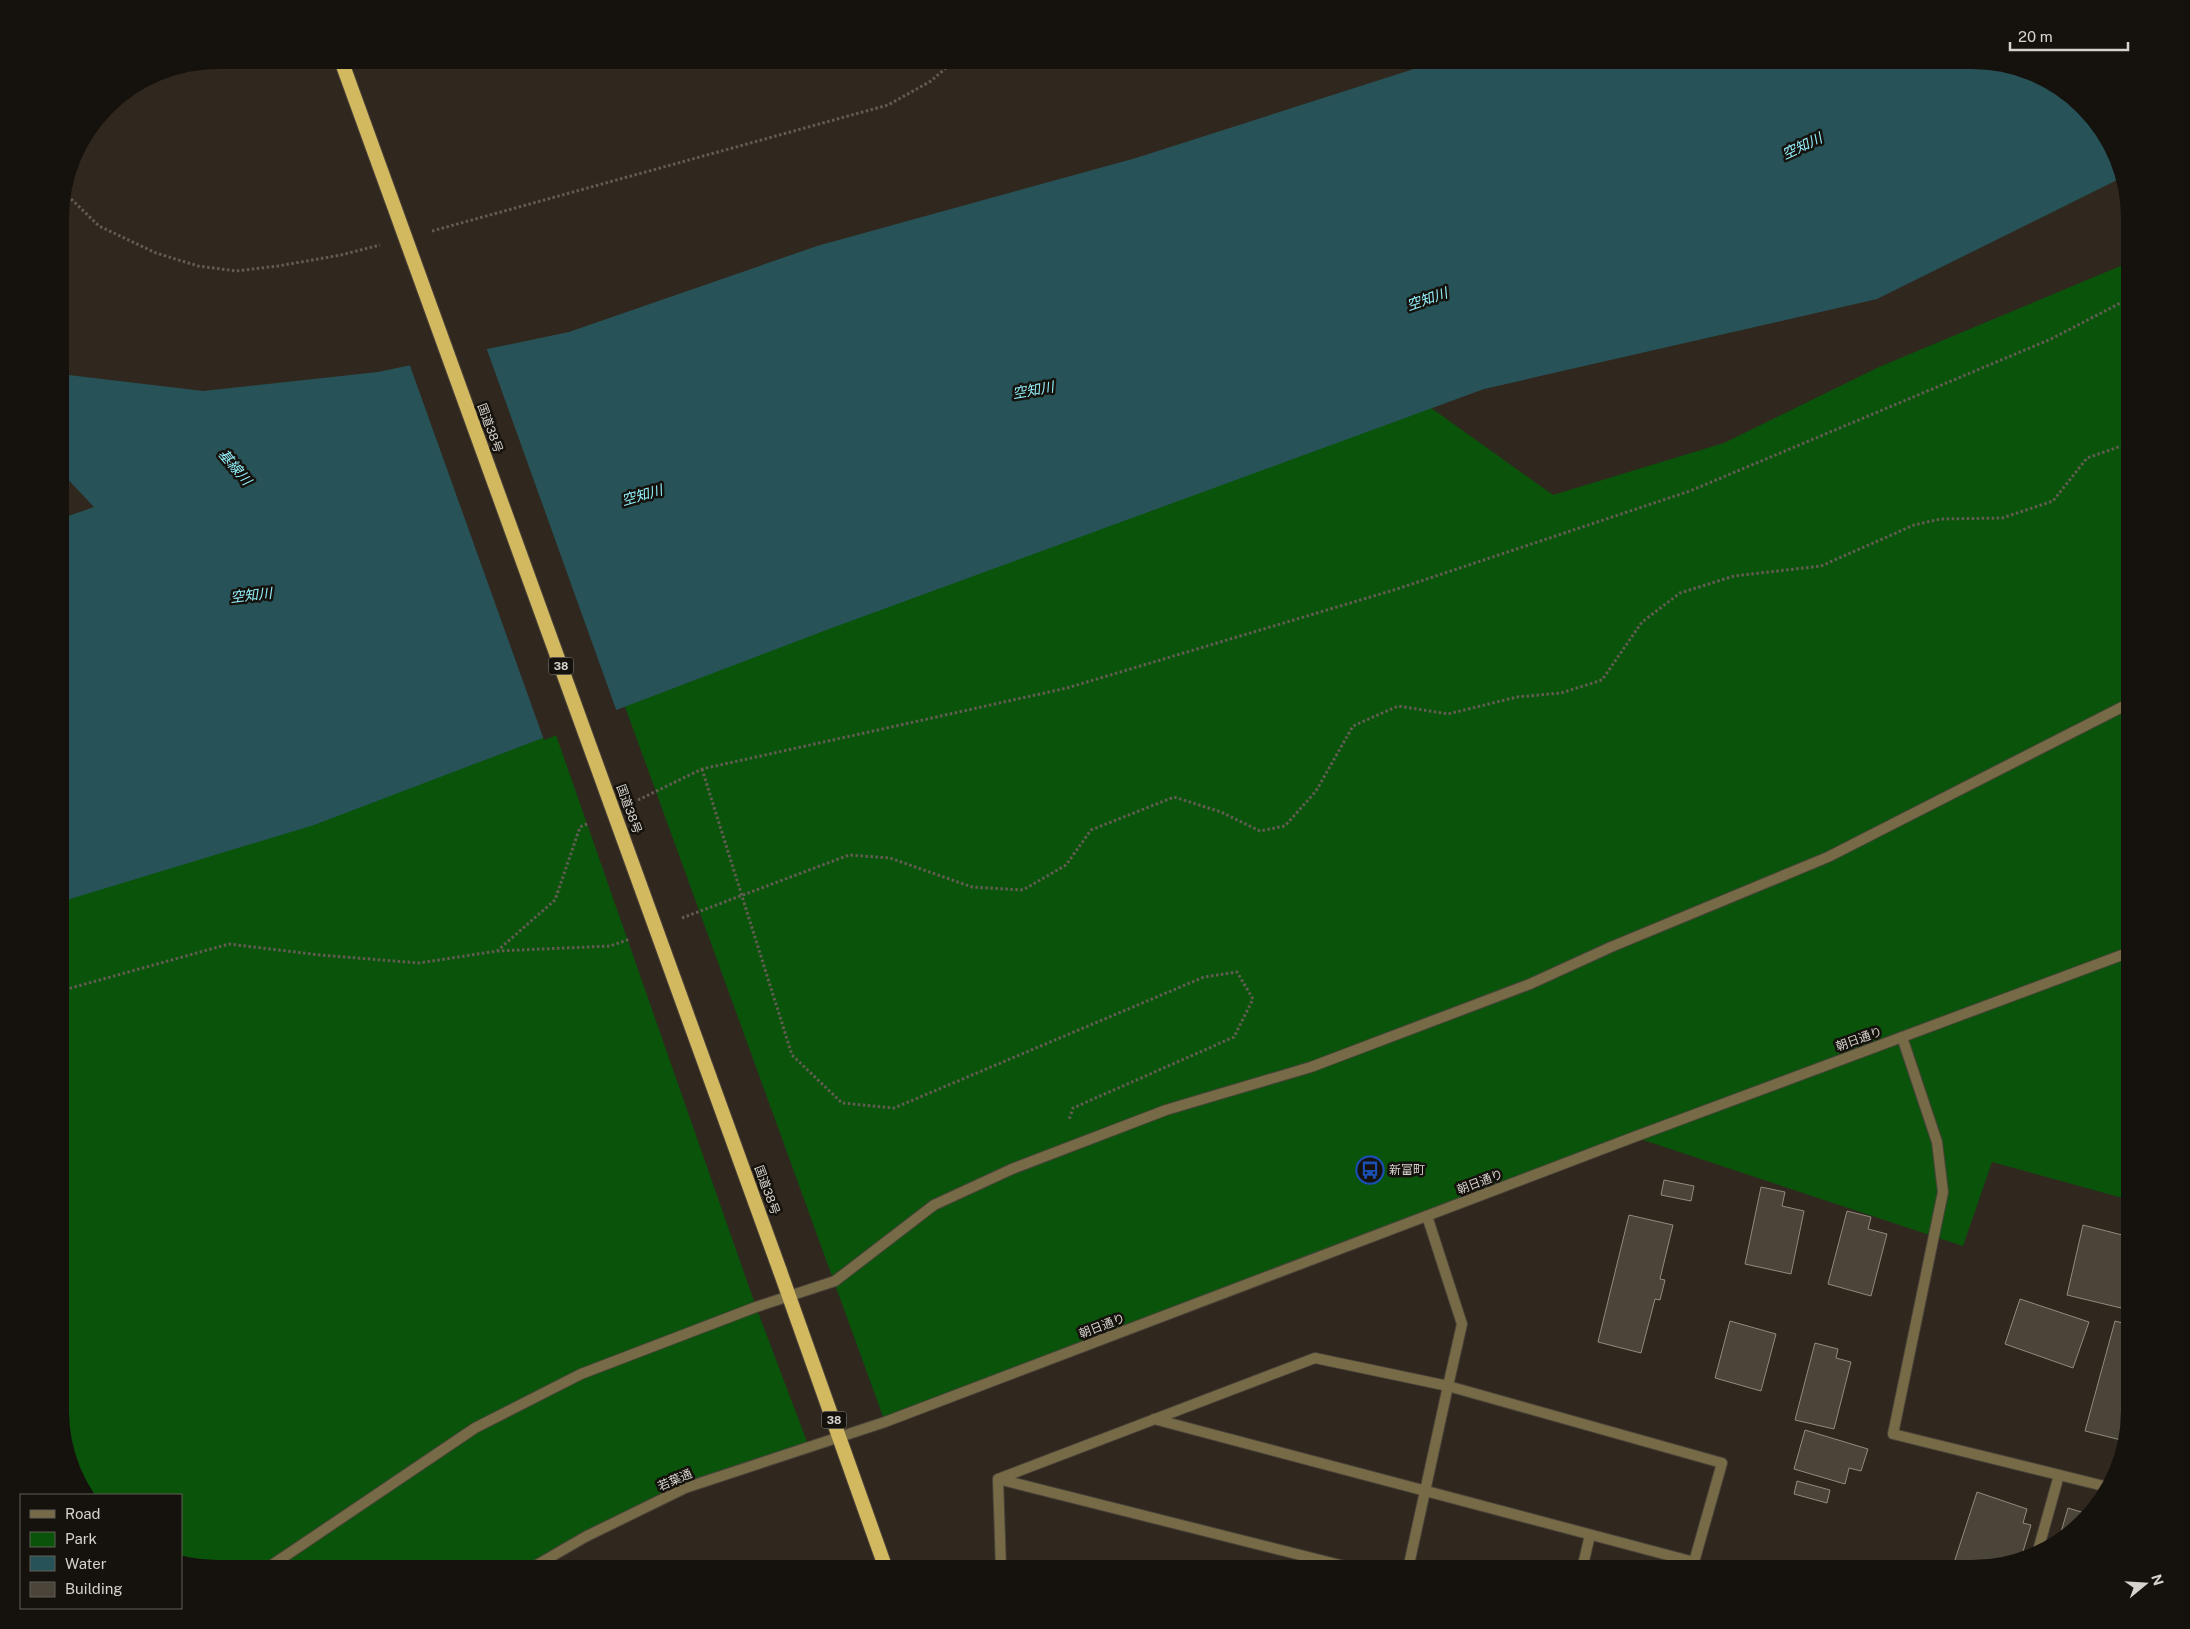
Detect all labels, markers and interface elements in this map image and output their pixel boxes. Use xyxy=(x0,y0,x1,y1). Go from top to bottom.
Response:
scale bar xyxy=(2010,20,2128,52)
text: 20 m xyxy=(2018,28,2053,45)
water label: 空知川 xyxy=(1780,129,1826,162)
water label: 空知川 xyxy=(1405,284,1451,313)
water label: 空知川 xyxy=(1011,378,1057,402)
street label: 国道38号 xyxy=(475,402,505,454)
water label: 基線川 xyxy=(215,446,256,490)
water label: 空知川 xyxy=(620,481,666,508)
water label: 空知川 xyxy=(229,585,275,605)
road number: 38 xyxy=(548,658,574,674)
street label: 国道38号 xyxy=(614,783,644,835)
street label: 朝日通り xyxy=(1834,1024,1884,1054)
bus stop icon: 新富町 xyxy=(1355,1155,1385,1185)
place label: 新富町 xyxy=(1389,1163,1425,1177)
street label: 国道38号 xyxy=(752,1164,782,1216)
street label: 朝日通り xyxy=(1455,1167,1505,1197)
street label: 朝日通り xyxy=(1077,1311,1127,1341)
road number: 38 xyxy=(822,1412,846,1428)
street label: 若葉通 xyxy=(656,1467,694,1493)
legend xyxy=(20,1494,182,1609)
text: Road xyxy=(65,1505,101,1522)
text: Park xyxy=(65,1530,97,1547)
text: Water xyxy=(65,1555,107,1572)
north arrow xyxy=(2120,1559,2170,1609)
text: N xyxy=(2148,1572,2167,1588)
text: Building xyxy=(65,1580,123,1597)

